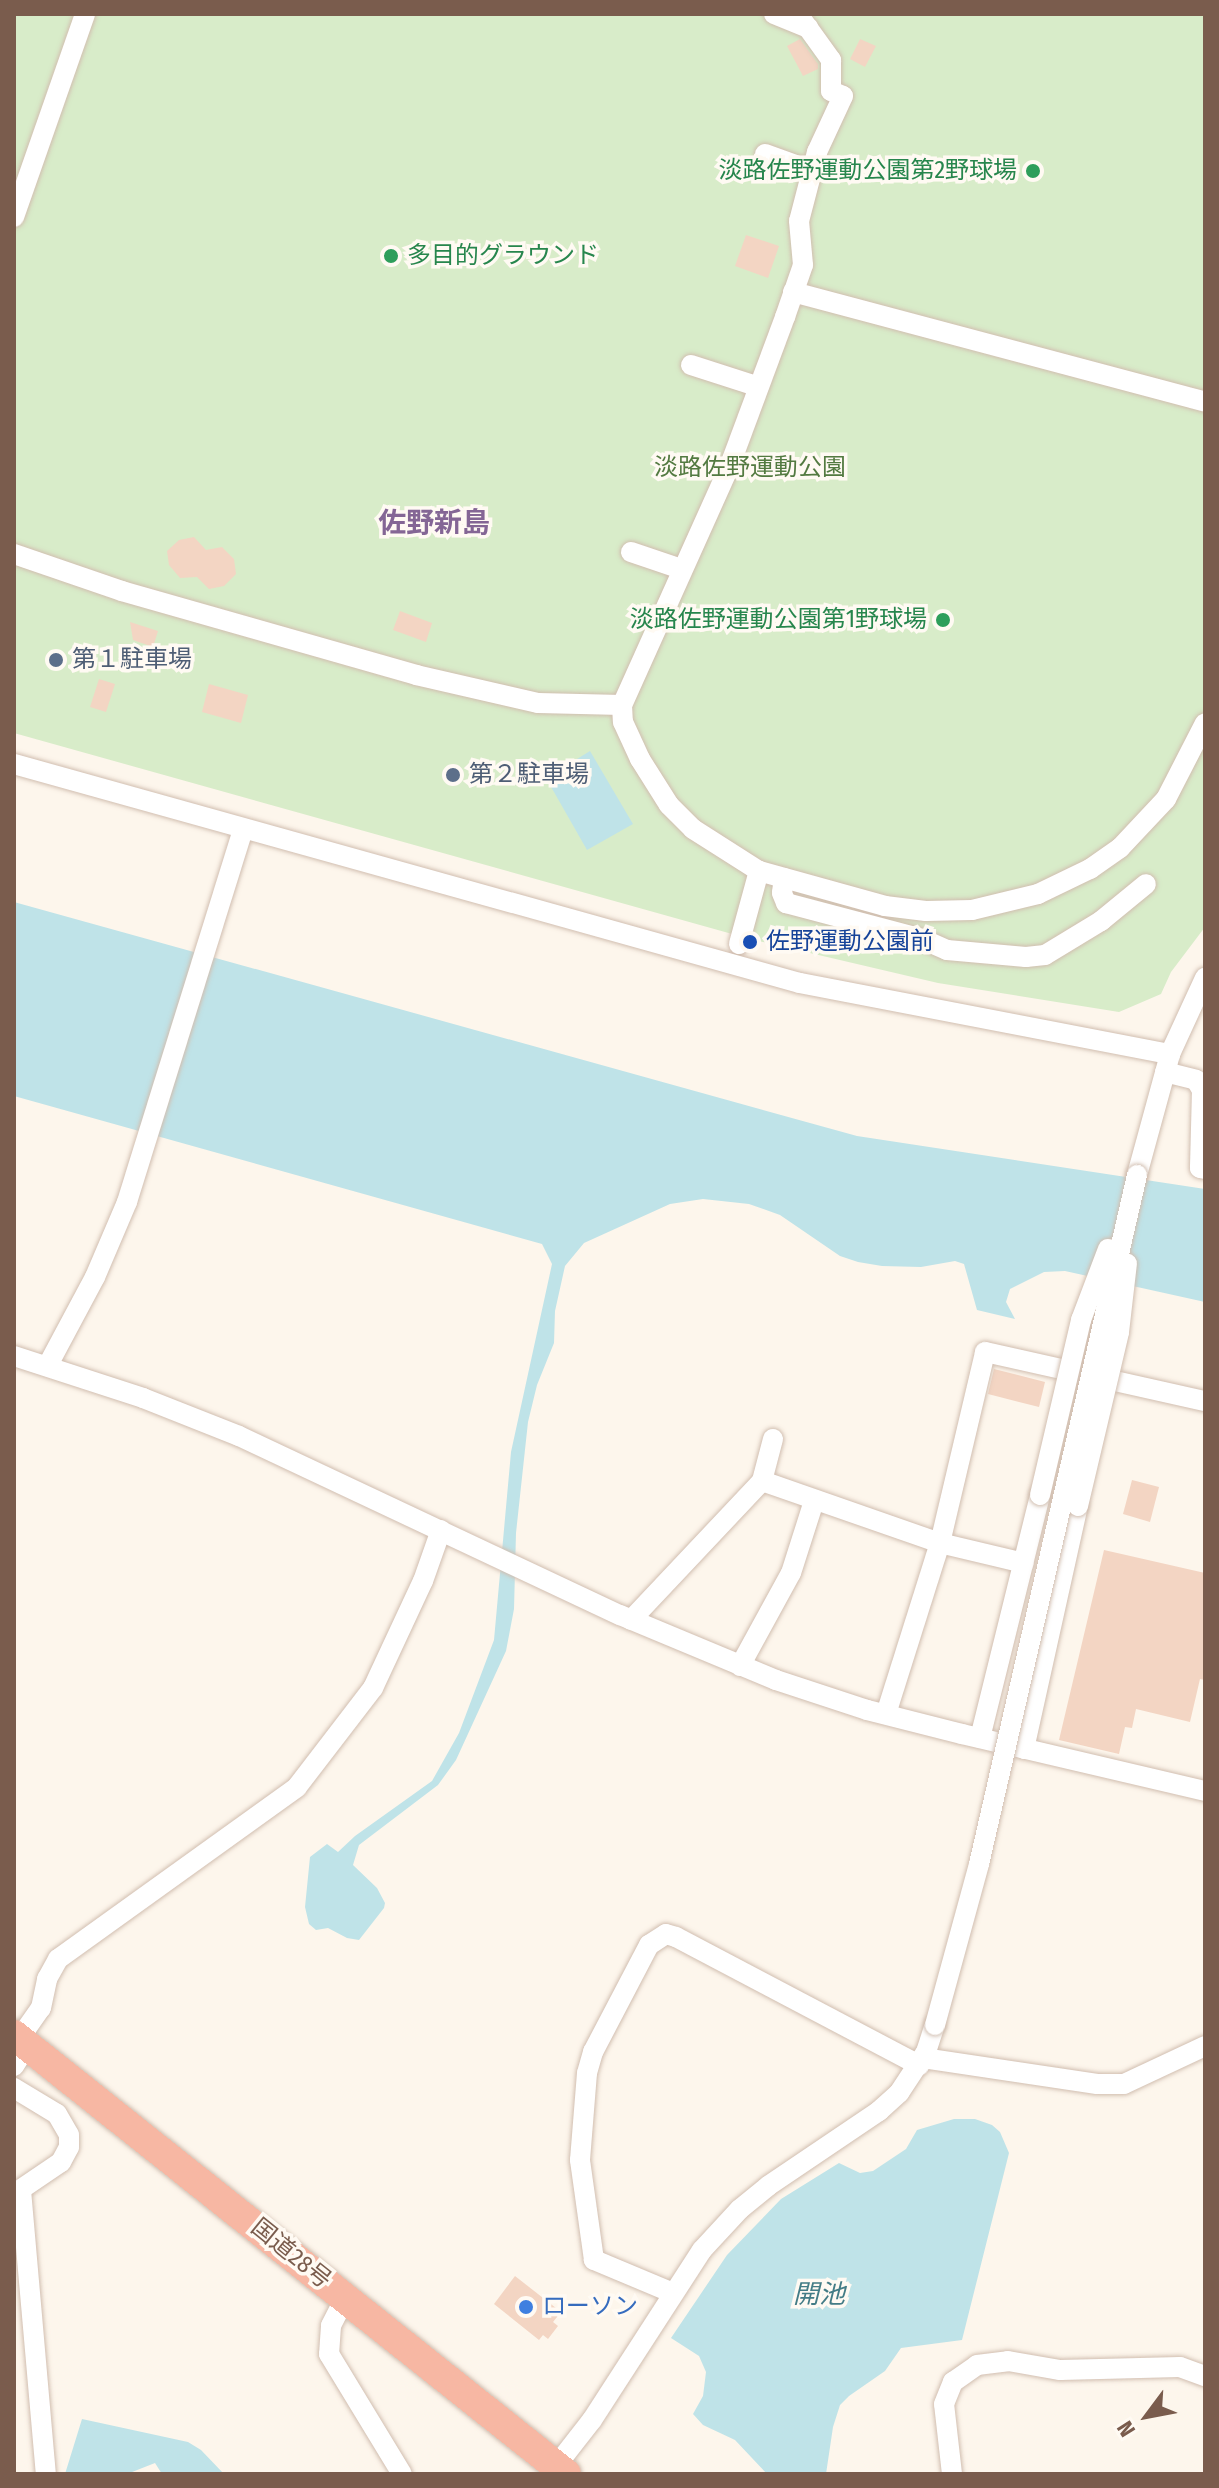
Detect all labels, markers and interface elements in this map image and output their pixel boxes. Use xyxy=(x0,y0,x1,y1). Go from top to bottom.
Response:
place label: 淡路佐野運動公園第2野球場 xyxy=(718,157,1017,185)
marker: 淡路佐野運動公園第2野球場 xyxy=(1024,162,1042,180)
place label: 多目的グラウンド xyxy=(407,242,599,270)
marker: 多目的グラウンド xyxy=(382,247,400,265)
park label: 淡路佐野運動公園 xyxy=(654,454,846,482)
district label: 佐野新島 xyxy=(378,506,490,540)
place label: 淡路佐野運動公園第1野球場 xyxy=(630,606,927,634)
marker: 淡路佐野運動公園第1野球場 xyxy=(934,611,952,629)
place label: 第１駐車場 xyxy=(72,646,192,674)
marker: 第１駐車場 xyxy=(47,651,65,669)
place label: 第２駐車場 xyxy=(469,761,589,789)
marker: 第２駐車場 xyxy=(444,766,462,784)
place label: 佐野運動公園前 xyxy=(766,928,934,956)
marker: 佐野運動公園前 xyxy=(741,933,759,951)
street label: 国道28号 xyxy=(245,2213,337,2295)
water label: 開池 xyxy=(793,2279,845,2311)
place label: ローソン xyxy=(542,2293,638,2321)
marker: ローソン xyxy=(517,2298,535,2316)
north arrow xyxy=(1107,2376,1187,2456)
text: N xyxy=(1111,2416,1141,2442)

